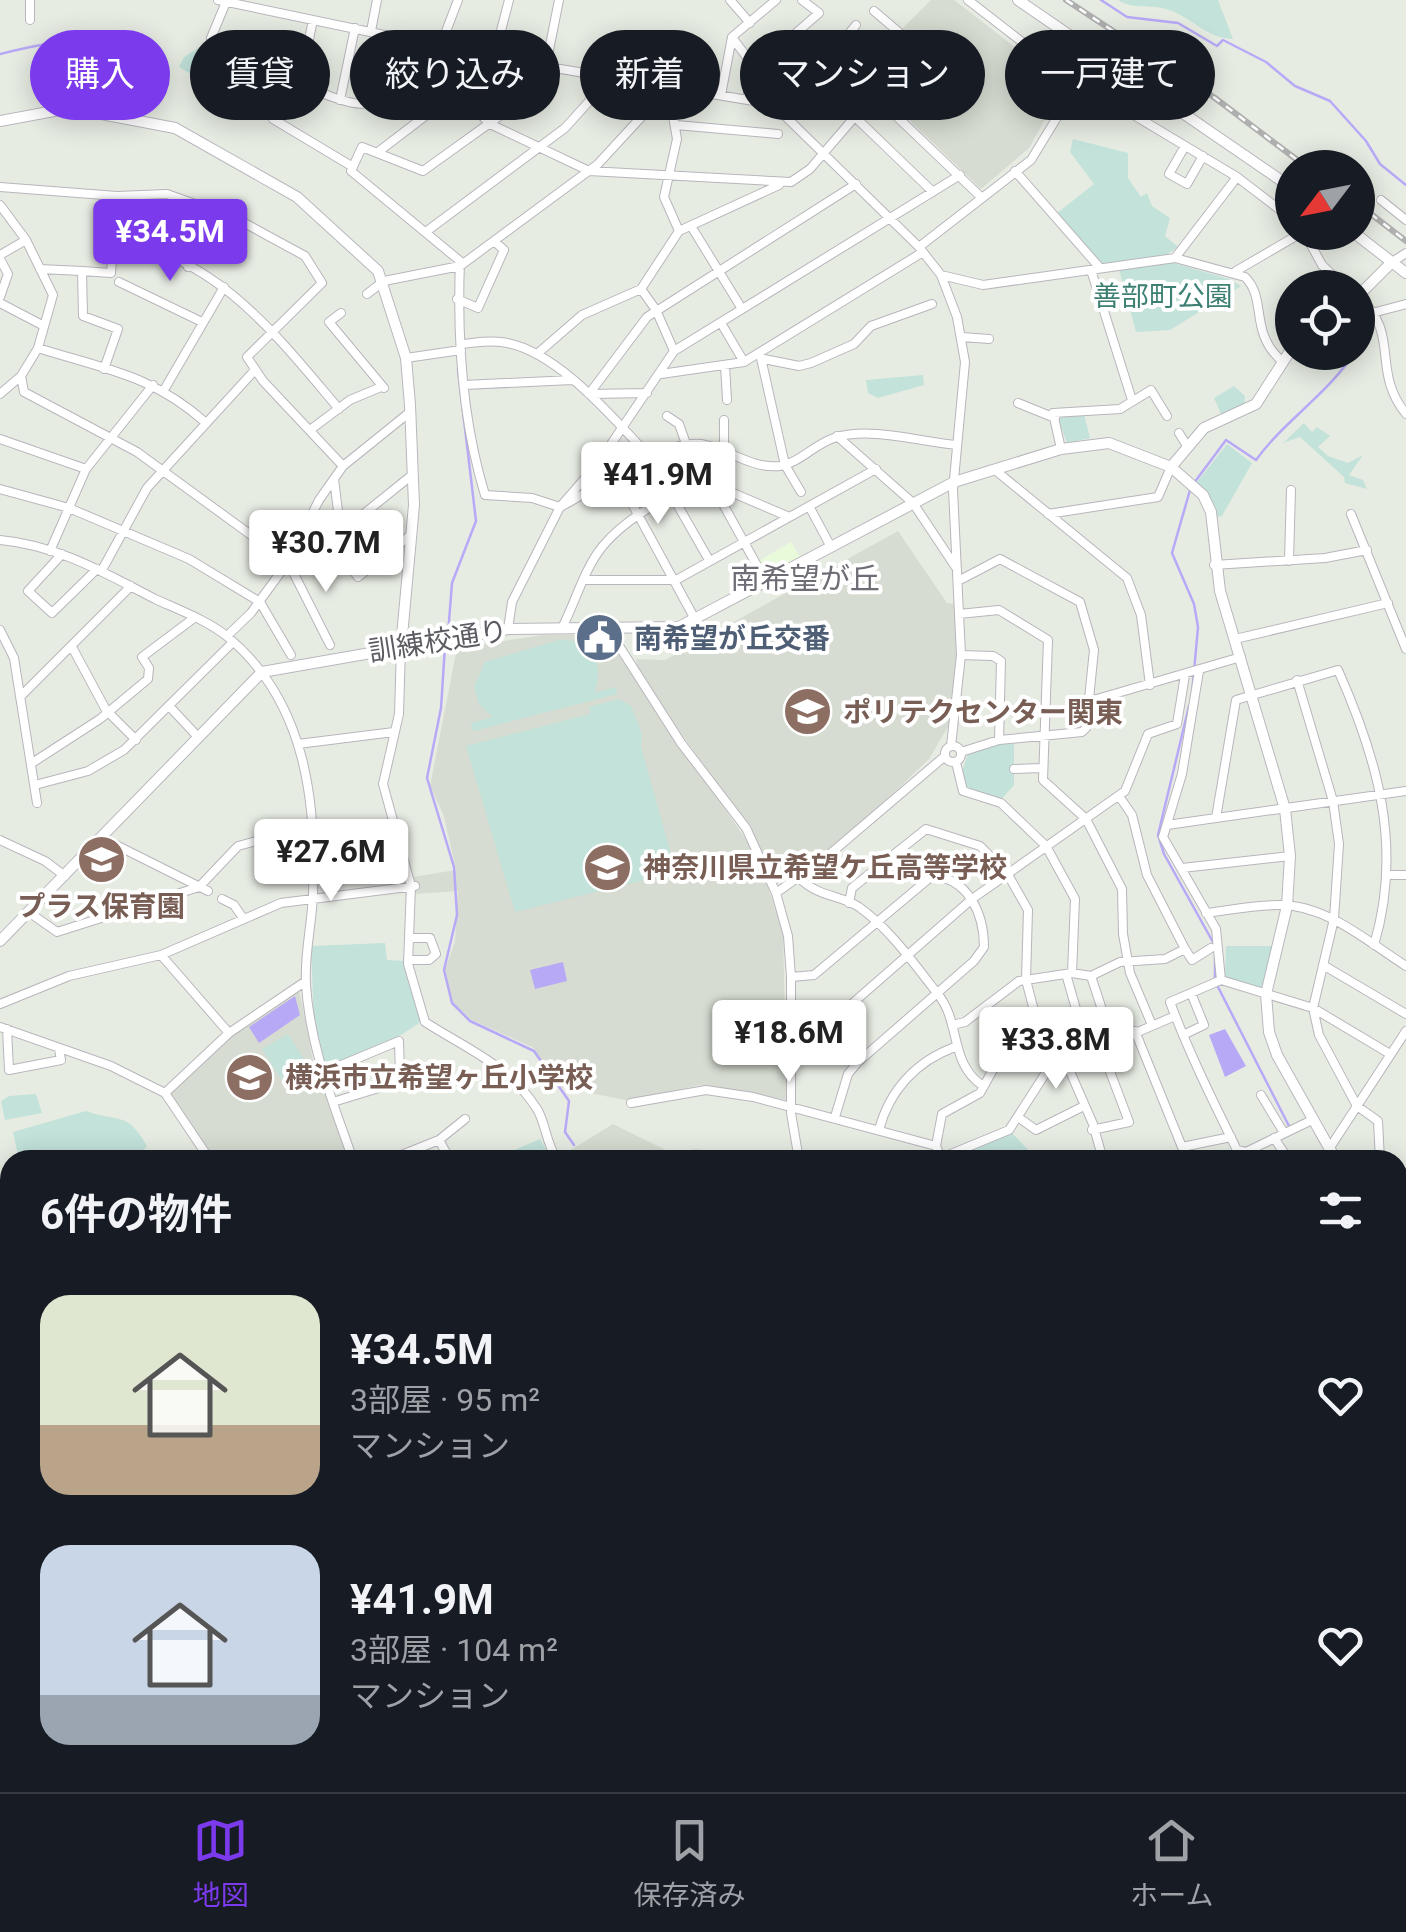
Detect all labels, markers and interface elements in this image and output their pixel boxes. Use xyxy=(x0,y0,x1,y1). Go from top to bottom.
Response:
chip: 購入 xyxy=(30,30,170,120)
chip: 賃貸 xyxy=(190,30,330,120)
chip: 絞り込み xyxy=(350,30,560,120)
chip: 新着 xyxy=(580,30,720,120)
chip: マンション xyxy=(740,30,985,120)
chip: 一戸建て xyxy=(1005,30,1215,120)
north arrow xyxy=(1275,150,1375,250)
map controls xyxy=(1275,150,1375,370)
pin: ¥34.5M xyxy=(89,199,251,284)
text: ¥34.5M xyxy=(115,212,225,250)
button: locate xyxy=(1275,270,1375,370)
park label: 善部町公園 xyxy=(1093,280,1233,313)
pin: ¥41.9M xyxy=(577,442,739,527)
text: ¥41.9M xyxy=(603,455,713,493)
pin: ¥30.7M xyxy=(245,510,407,595)
text: ¥30.7M xyxy=(271,523,381,561)
district label: 南希望が丘 xyxy=(730,561,880,596)
public building icon: 南希望が丘交番 xyxy=(573,612,625,664)
street label: 訓練校通り xyxy=(366,614,510,668)
place label: 南希望が丘交番 xyxy=(634,622,830,655)
school or university icon: ポリテクセンター関東 xyxy=(782,686,834,738)
place label: ポリテクセンター関東 xyxy=(843,696,1123,729)
pin: ¥27.6M xyxy=(250,819,412,904)
text: ¥27.6M xyxy=(276,832,386,870)
school or university icon: プラス保育園 xyxy=(75,833,127,885)
school or university icon: 神奈川県立希望ケ丘高等学校 xyxy=(582,841,634,893)
place label: 神奈川県立希望ケ丘高等学校 xyxy=(643,851,1007,884)
place label: プラス保育園 xyxy=(17,890,185,923)
pin: ¥18.6M xyxy=(708,1000,870,1085)
pin: ¥33.8M xyxy=(975,1007,1137,1092)
text: ¥18.6M xyxy=(734,1013,844,1051)
text: ¥33.8M xyxy=(1001,1020,1111,1058)
school or university icon: 横浜市立希望ヶ丘小学校 xyxy=(224,1051,276,1103)
place label: 横浜市立希望ヶ丘小学校 xyxy=(285,1061,593,1094)
icon: filters xyxy=(1313,1183,1368,1238)
text: 6件の物件 xyxy=(40,1190,232,1239)
text: ¥34.5M xyxy=(350,1325,494,1374)
icon: home xyxy=(120,1335,240,1455)
icon: heart xyxy=(1313,1368,1368,1423)
text: 3部屋 · 95 m² xyxy=(350,1381,540,1419)
text: マンション xyxy=(350,1427,510,1465)
text: ¥41.9M xyxy=(350,1575,494,1624)
icon: home xyxy=(120,1585,240,1705)
icon: heart xyxy=(1313,1618,1368,1673)
text: 3部屋 · 104 m² xyxy=(350,1631,558,1669)
text: マンション xyxy=(350,1677,510,1715)
tab: 地図 xyxy=(192,1813,248,1913)
tab: 保存済み xyxy=(633,1813,745,1913)
tab: ホーム xyxy=(1130,1813,1214,1913)

